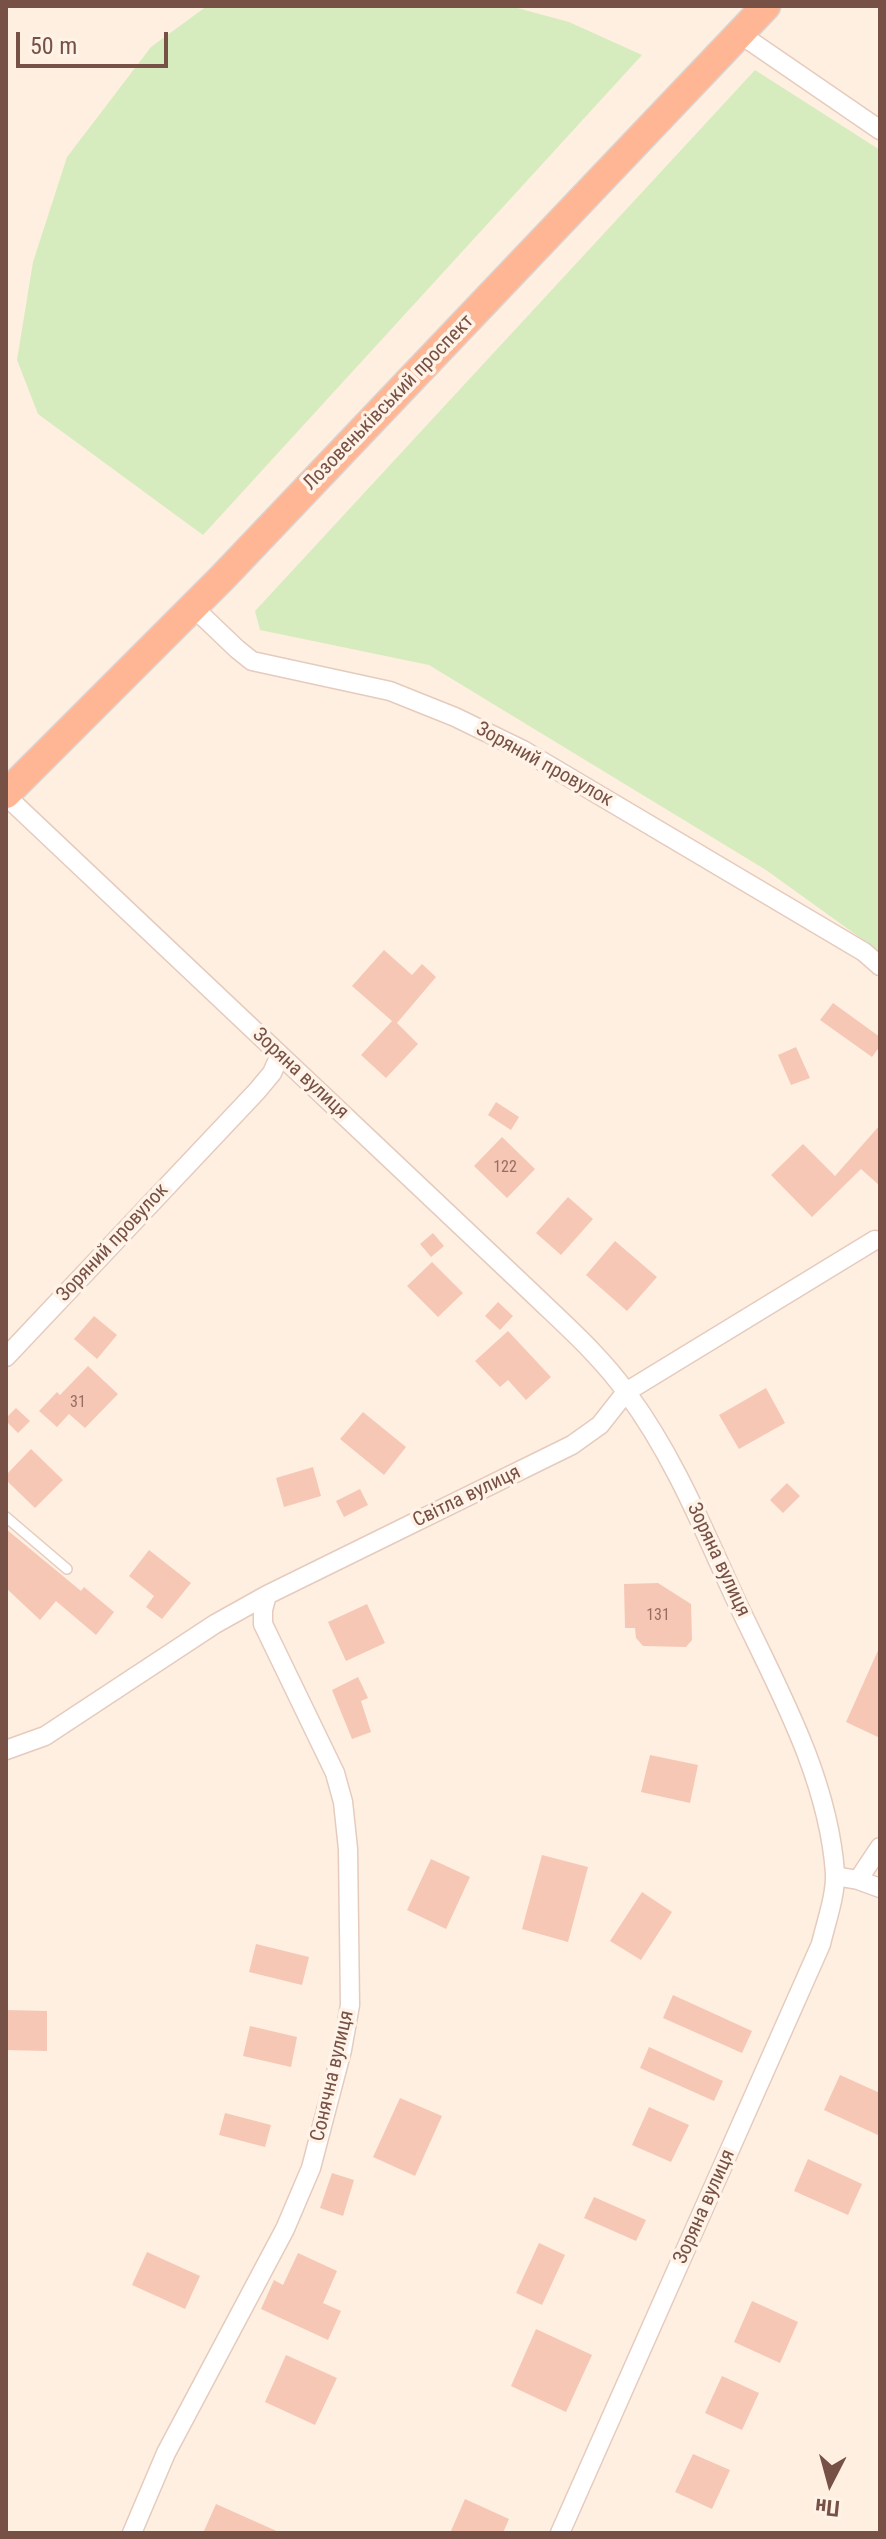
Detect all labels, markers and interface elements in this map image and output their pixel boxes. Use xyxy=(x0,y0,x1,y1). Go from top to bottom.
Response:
scale bar xyxy=(20,16,172,66)
text: 50 m xyxy=(30,32,77,60)
street label: Лозовеньківський проспект xyxy=(299,310,479,496)
street label: Зоряний провулок xyxy=(471,717,617,813)
street label: Зоряна вулиця xyxy=(247,1023,353,1125)
house number: 122 xyxy=(493,1158,517,1178)
street label: Зоряний провулок xyxy=(52,1179,174,1307)
house number: 31 xyxy=(70,1393,86,1413)
street label: Світла вулиця xyxy=(409,1461,525,1533)
street label: Зоряна вулиця xyxy=(681,1499,755,1621)
house number: 131 xyxy=(646,1606,670,1626)
street label: Сонячна вулиця xyxy=(306,2008,360,2144)
street label: Зоряна вулиця xyxy=(669,2146,741,2268)
north arrow xyxy=(790,2443,870,2523)
text: Пн xyxy=(814,2494,841,2521)

